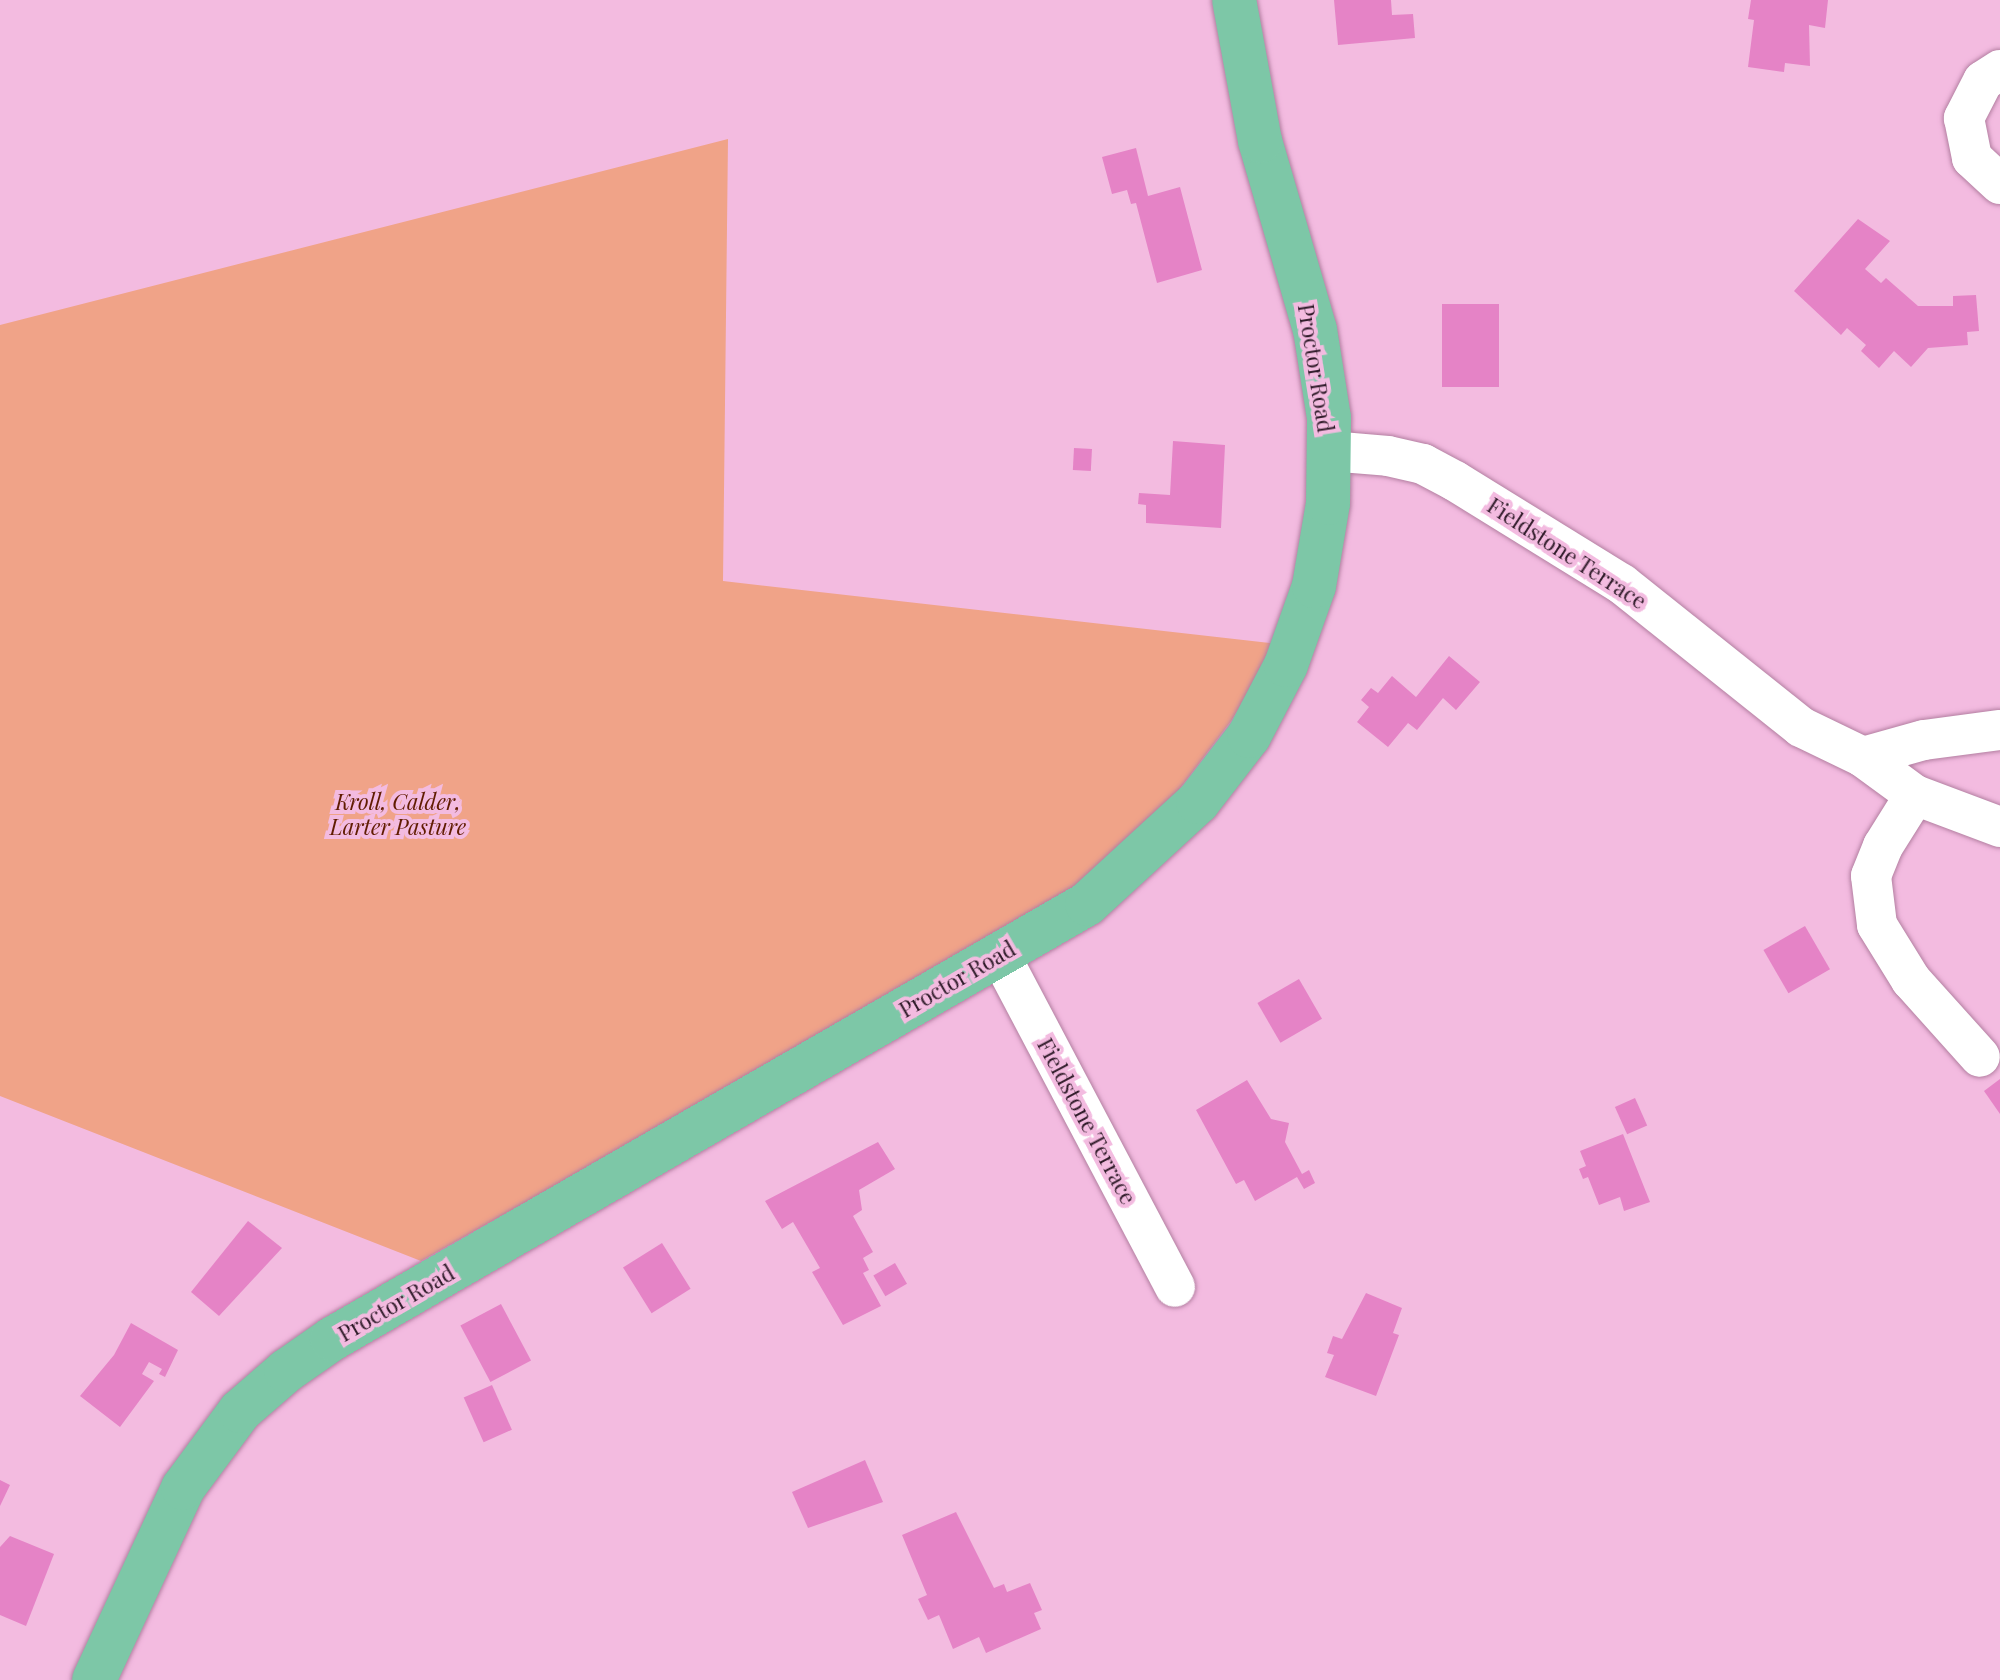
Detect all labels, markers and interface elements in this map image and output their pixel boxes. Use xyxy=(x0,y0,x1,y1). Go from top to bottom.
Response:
street label: Proctor Road xyxy=(1293,302,1339,434)
street label: Fieldstone Terrace xyxy=(1482,492,1652,614)
park label: Kroll, Calder, Larter Pasture xyxy=(330,788,466,840)
street label: Proctor Road xyxy=(894,935,1020,1023)
street label: Fieldstone Terrace xyxy=(1032,1033,1142,1209)
street label: Proctor Road xyxy=(333,1259,459,1347)

